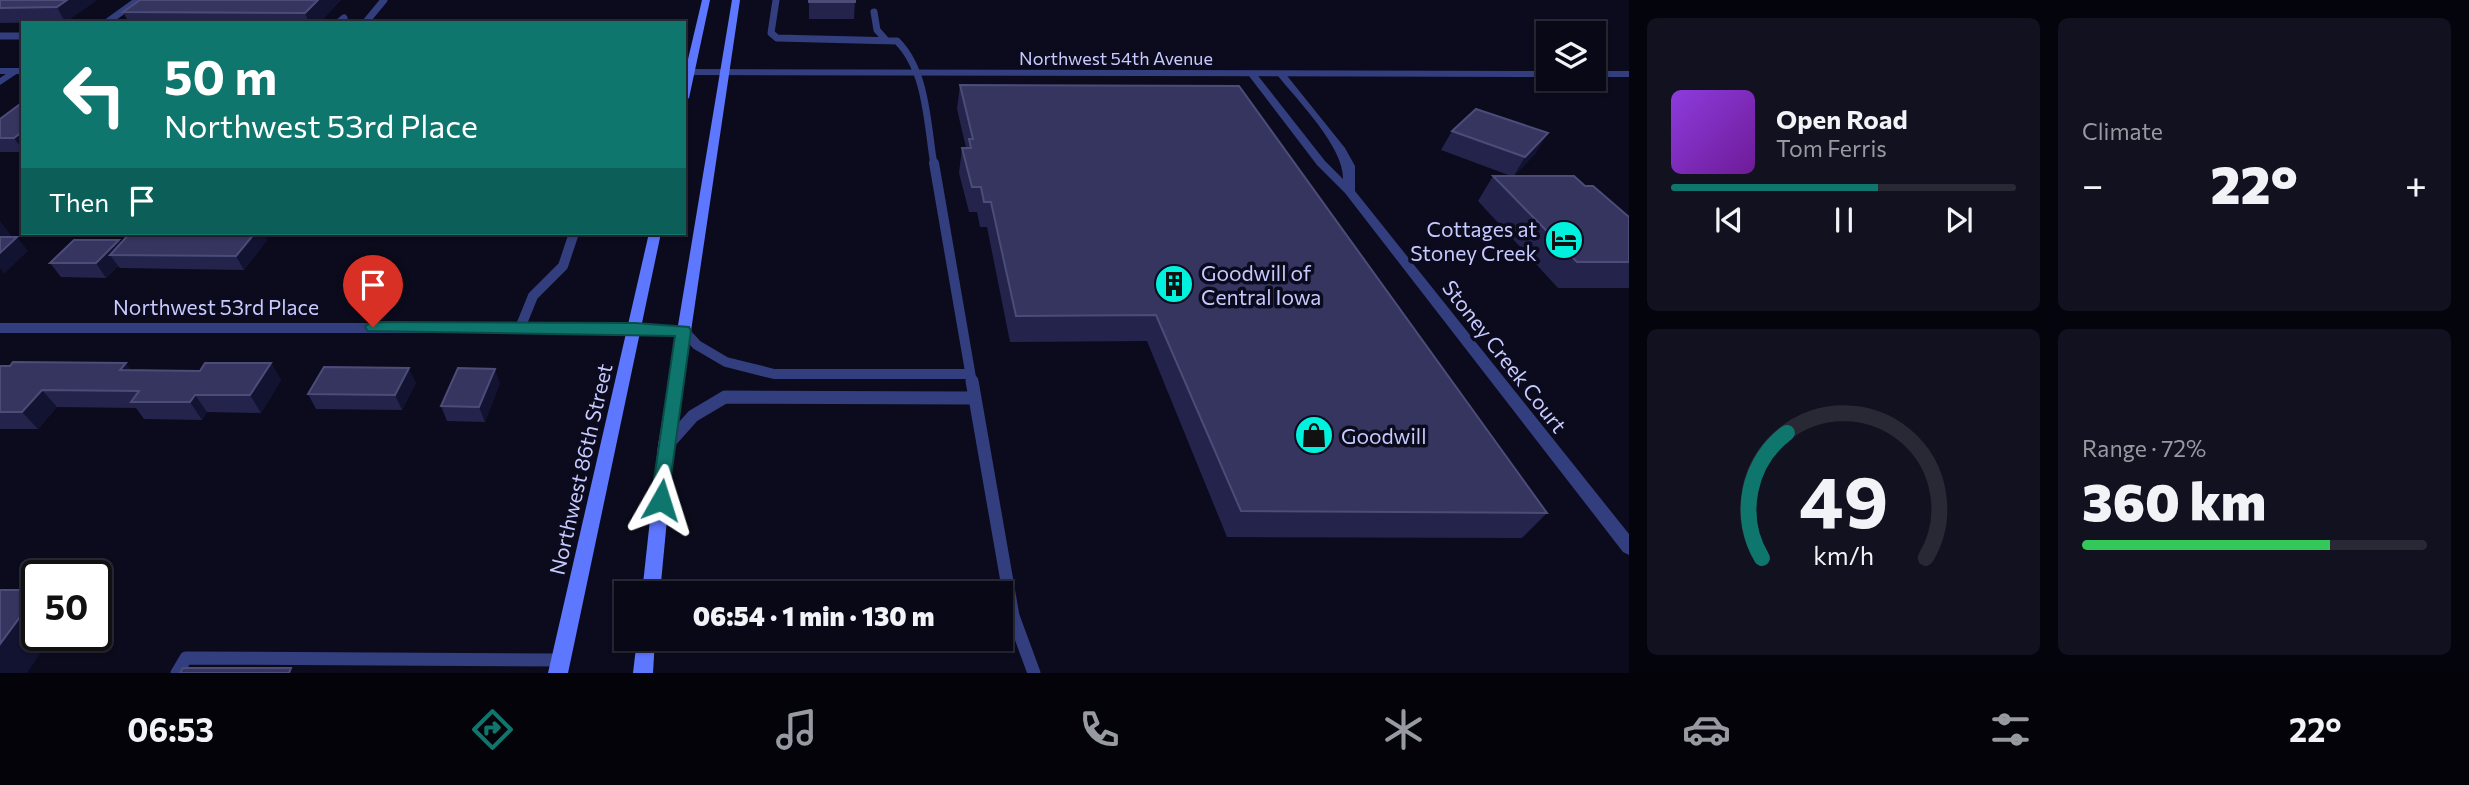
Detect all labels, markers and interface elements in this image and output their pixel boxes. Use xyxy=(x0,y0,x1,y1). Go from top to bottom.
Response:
map controls xyxy=(1536,21,1606,91)
button: layers xyxy=(1536,21,1606,91)
text: 50 m xyxy=(164,45,277,105)
street label: Northwest 54th Avenue xyxy=(1019,47,1213,69)
icon: left xyxy=(49,49,140,140)
text: Open Road xyxy=(1776,103,1908,134)
text: Northwest 53rd Place xyxy=(164,105,478,145)
text: Climate xyxy=(2082,117,2163,145)
text: Tom Ferris xyxy=(1776,134,1887,162)
text: 22° xyxy=(2210,151,2298,215)
text: − xyxy=(2082,160,2104,207)
text: + xyxy=(2405,160,2427,207)
icon: arrive xyxy=(123,182,161,220)
text: Then xyxy=(49,186,109,217)
icon: previous xyxy=(1710,201,1748,239)
icon: pause xyxy=(1825,201,1863,239)
icon: next xyxy=(1940,201,1978,239)
place label: Cottages at Stoney Creek xyxy=(1410,216,1537,265)
hotel icon: Cottages at Stoney Creek xyxy=(1543,219,1585,261)
pin xyxy=(343,255,403,327)
place label: Goodwill of Central Iowa xyxy=(1201,260,1321,309)
building icon: Goodwill of Central Iowa xyxy=(1153,263,1195,305)
icon: arrive xyxy=(354,266,392,304)
street label: Stoney Creek Court xyxy=(1438,275,1572,437)
street label: Northwest 53rd Place xyxy=(113,294,319,319)
street label: Northwest 86th Street xyxy=(543,361,617,577)
shop icon: Goodwill xyxy=(1293,414,1335,456)
place label: Goodwill xyxy=(1341,423,1427,448)
text: Range · 72% xyxy=(2082,434,2206,462)
text: 49 xyxy=(1799,454,1888,543)
position arrow xyxy=(624,463,698,537)
text: 360 km xyxy=(2082,468,2266,532)
text: km/h xyxy=(1813,540,1874,570)
speed limit sign: 50 xyxy=(21,560,112,651)
text: 06:54 · 1 min · 130 m xyxy=(693,600,934,631)
icon: directions xyxy=(468,705,517,754)
icon: music xyxy=(772,705,821,754)
icon: phone xyxy=(1075,705,1124,754)
icon: climate xyxy=(1379,705,1428,754)
icon: car xyxy=(1682,705,1731,754)
icon: filters xyxy=(1986,705,2035,754)
text: 06:53 xyxy=(127,709,214,749)
text: 22° xyxy=(2289,709,2342,749)

